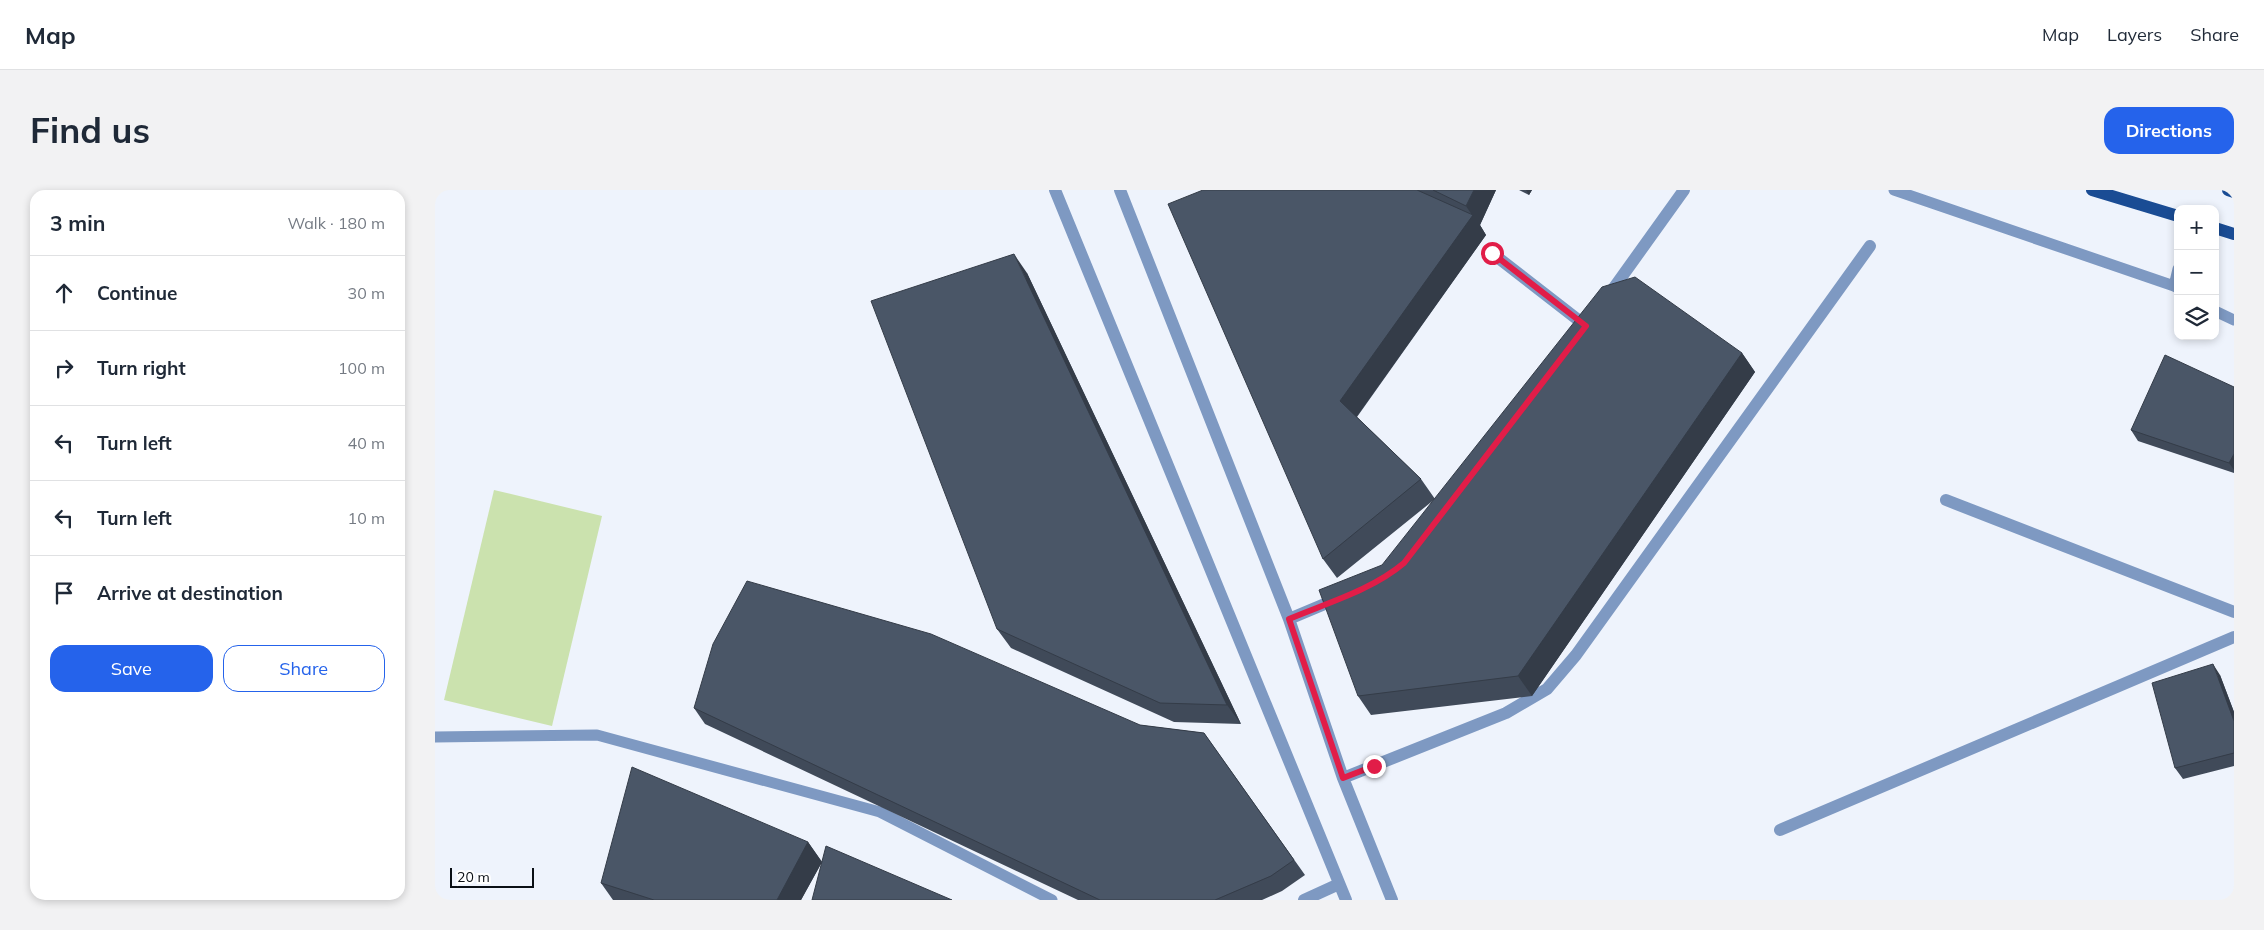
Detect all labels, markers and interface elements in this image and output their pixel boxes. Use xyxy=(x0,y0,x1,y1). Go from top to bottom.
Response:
text: Map xyxy=(25,20,76,50)
text: Map xyxy=(2042,23,2079,46)
text: Layers xyxy=(2107,23,2162,46)
text: Share xyxy=(2190,23,2239,46)
button: Directions xyxy=(2104,107,2234,154)
text: Find us xyxy=(30,108,150,152)
map controls xyxy=(2174,205,2219,340)
button: + xyxy=(2174,205,2219,250)
text: 3 min xyxy=(50,210,105,236)
text: Walk · 180 m xyxy=(287,213,385,233)
route start xyxy=(1481,242,1504,265)
button: − xyxy=(2174,250,2219,295)
icon: ahead xyxy=(50,279,78,307)
text: Continue xyxy=(97,281,177,305)
text: 30 m xyxy=(348,283,385,303)
button: layers xyxy=(2174,295,2219,340)
icon: right xyxy=(50,354,78,382)
text: Turn right xyxy=(97,356,186,380)
text: 100 m xyxy=(338,358,385,378)
icon: left xyxy=(50,429,78,457)
text: Turn left xyxy=(97,431,172,455)
text: 40 m xyxy=(348,433,385,453)
icon: left xyxy=(50,504,78,532)
text: Turn left xyxy=(97,506,172,530)
text: 10 m xyxy=(348,508,385,528)
icon: arrive xyxy=(50,579,78,607)
text: Arrive at destination xyxy=(97,581,283,605)
button: Save xyxy=(50,645,213,692)
button: Share xyxy=(223,645,385,692)
route end xyxy=(1363,755,1386,778)
scale bar xyxy=(450,865,534,888)
text: 20 m xyxy=(457,868,490,886)

